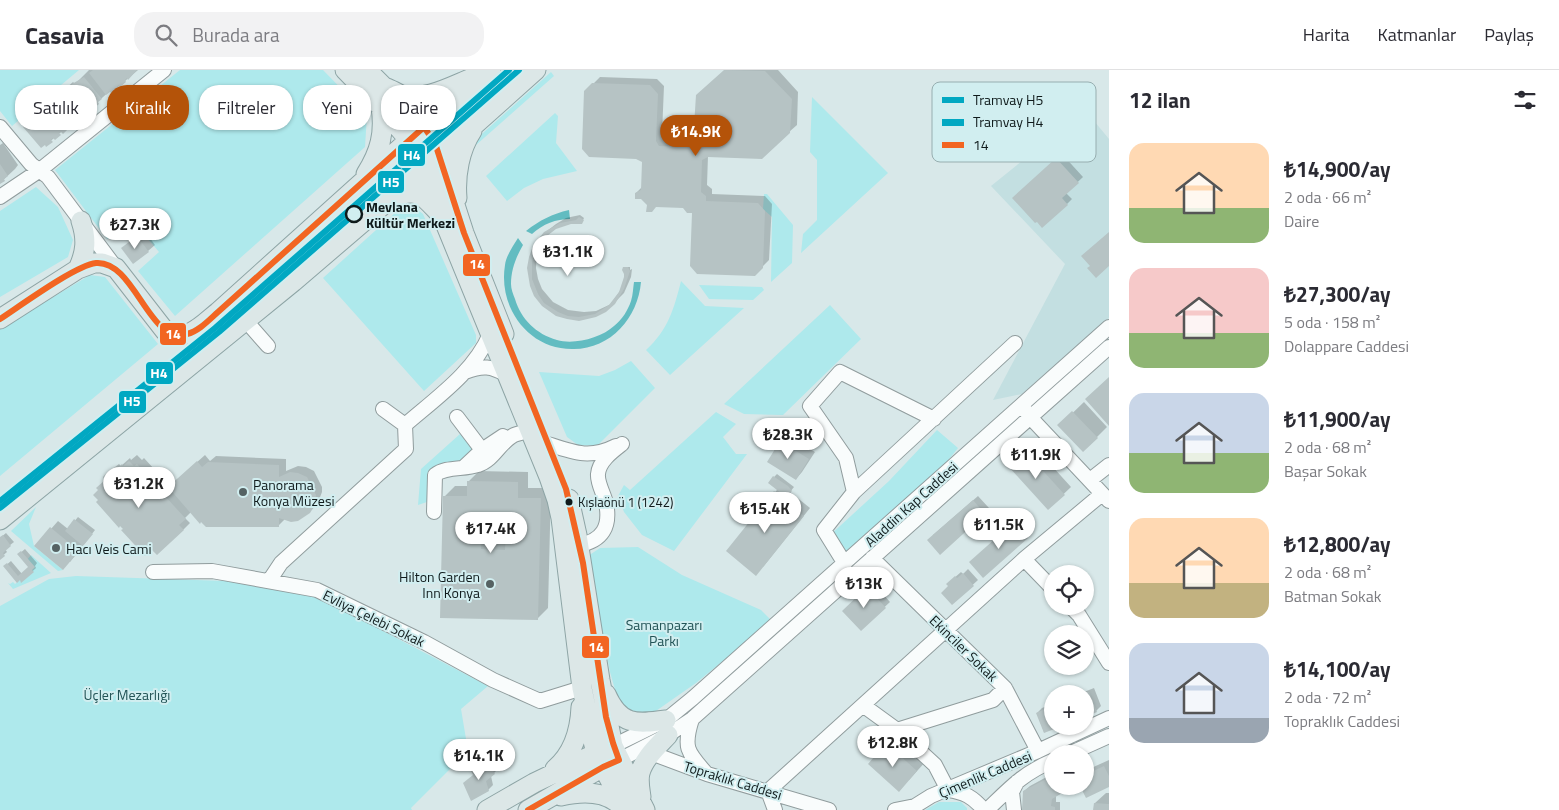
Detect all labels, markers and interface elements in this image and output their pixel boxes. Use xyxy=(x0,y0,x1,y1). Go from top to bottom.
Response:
search box xyxy=(134,12,484,57)
text: Casavia xyxy=(25,17,104,53)
text: Burada ara xyxy=(192,20,279,49)
icon: search xyxy=(152,21,180,49)
text: Harita xyxy=(1303,21,1350,48)
text: Katmanlar xyxy=(1378,21,1456,48)
text: Paylaş xyxy=(1484,21,1534,48)
legend xyxy=(932,82,1096,162)
text: 12 ilan xyxy=(1129,84,1191,116)
chip: Satılık xyxy=(15,85,97,130)
chip: Kiralık xyxy=(107,85,189,130)
chip: Filtreler xyxy=(199,85,293,130)
chip: Yeni xyxy=(303,85,371,130)
chip: Daire xyxy=(381,85,456,130)
icon: filters xyxy=(1511,86,1539,114)
text: Tramvay H5 xyxy=(973,89,1044,110)
text: Tramvay H4 xyxy=(973,111,1044,132)
pin: ₺14.9K xyxy=(655,114,737,157)
text: ₺14.9K xyxy=(671,119,721,143)
text: 14 xyxy=(973,134,989,155)
line badge: H4 xyxy=(397,143,426,167)
text: H4 xyxy=(403,144,421,165)
text: ₺14,900/ay xyxy=(1284,153,1391,185)
icon: home xyxy=(1169,163,1229,223)
line badge: H5 xyxy=(377,170,405,194)
text: H5 xyxy=(382,171,400,192)
text: 2 oda · 66 m² xyxy=(1284,185,1371,209)
place label: Mevlana Kültür Merkezi xyxy=(366,196,455,233)
marker: Mevlana Kültür Merkezi xyxy=(345,205,363,223)
pin: ₺27.3K xyxy=(94,208,176,250)
text: Daire xyxy=(1284,209,1319,233)
text: ₺27.3K xyxy=(110,212,160,236)
pin: ₺31.1K xyxy=(527,234,609,277)
text: ₺31.1K xyxy=(543,239,593,263)
line badge: 14 xyxy=(462,253,491,277)
text: 14 xyxy=(469,253,485,274)
text: ₺27,300/ay xyxy=(1284,278,1391,310)
icon: home xyxy=(1169,288,1229,348)
text: 5 oda · 158 m² xyxy=(1284,310,1380,334)
line badge: 14 xyxy=(159,322,187,346)
text: 14 xyxy=(165,323,181,344)
text: Dolappare Caddesi xyxy=(1284,334,1409,358)
line badge: H4 xyxy=(145,361,174,385)
text: H4 xyxy=(150,362,168,383)
line badge: H5 xyxy=(118,390,147,414)
text: H5 xyxy=(123,390,141,411)
text: ₺11,900/ay xyxy=(1284,403,1391,435)
icon: home xyxy=(1169,413,1229,473)
pin: ₺28.3K xyxy=(747,418,829,460)
text: ₺28.3K xyxy=(763,422,813,446)
text: 2 oda · 68 m² xyxy=(1284,435,1371,459)
pin: ₺11.9K xyxy=(995,438,1077,480)
text: ₺11.9K xyxy=(1011,442,1061,466)
street label: Aladdin Kap Caddesi xyxy=(860,457,962,551)
text: Başar Sokak xyxy=(1284,459,1367,483)
pin: ₺31.2K xyxy=(98,466,180,509)
text: ₺31.2K xyxy=(114,471,164,495)
place label: Panorama Konya Müzesi xyxy=(253,474,334,511)
marker: Panorama Konya Müzesi xyxy=(237,486,249,498)
place label: Kışlaönü 1 (1242) xyxy=(578,492,674,512)
pin: ₺15.4K xyxy=(724,492,806,534)
text: ₺15.4K xyxy=(740,496,790,520)
marker: Kışlaönü 1 (1242) xyxy=(564,497,574,507)
pin: ₺11.5K xyxy=(958,508,1040,550)
pin: ₺17.4K xyxy=(450,512,532,554)
text: ₺11.5K xyxy=(974,512,1024,536)
text: ₺17.4K xyxy=(466,516,516,540)
text: ₺12,800/ay xyxy=(1284,528,1391,560)
place label: Hacı Veis Cami xyxy=(66,538,152,559)
icon: home xyxy=(1169,538,1229,598)
marker: Hacı Veis Cami xyxy=(50,542,62,554)
text: 2 oda · 68 m² xyxy=(1284,560,1371,584)
map controls xyxy=(1044,565,1094,795)
button: locate xyxy=(1044,565,1094,615)
place label: Hilton Garden Inn Konya xyxy=(399,566,480,603)
pin: ₺13K xyxy=(834,566,894,609)
text: ₺13K xyxy=(846,571,882,595)
marker: Hilton Garden Inn Konya xyxy=(484,578,496,590)
street label: Evliya Çelebi Sokak xyxy=(319,584,429,652)
text: Batman Sokak xyxy=(1284,584,1381,608)
street label: Ekinciler Sokak xyxy=(925,610,1003,686)
park label: Samanpazarı Parkı xyxy=(626,614,702,651)
button: layers xyxy=(1044,625,1094,675)
line badge: 14 xyxy=(581,635,610,659)
text: 14 xyxy=(588,636,604,657)
text: ₺14,100/ay xyxy=(1284,653,1391,685)
icon: home xyxy=(1169,663,1229,723)
park label: Üçler Mezarlığı xyxy=(84,684,170,705)
button: + xyxy=(1044,685,1094,735)
text: 2 oda · 72 m² xyxy=(1284,685,1371,709)
text: Topraklık Caddesi xyxy=(1284,709,1400,733)
pin: ₺12.8K xyxy=(852,726,934,768)
text: ₺12.8K xyxy=(868,730,918,754)
pin: ₺14.1K xyxy=(438,738,520,781)
text: ₺14.1K xyxy=(454,743,504,767)
street label: Çimenlik Caddesi xyxy=(935,745,1035,803)
button: − xyxy=(1044,745,1094,795)
street label: Topraklık Caddesi xyxy=(681,755,785,805)

